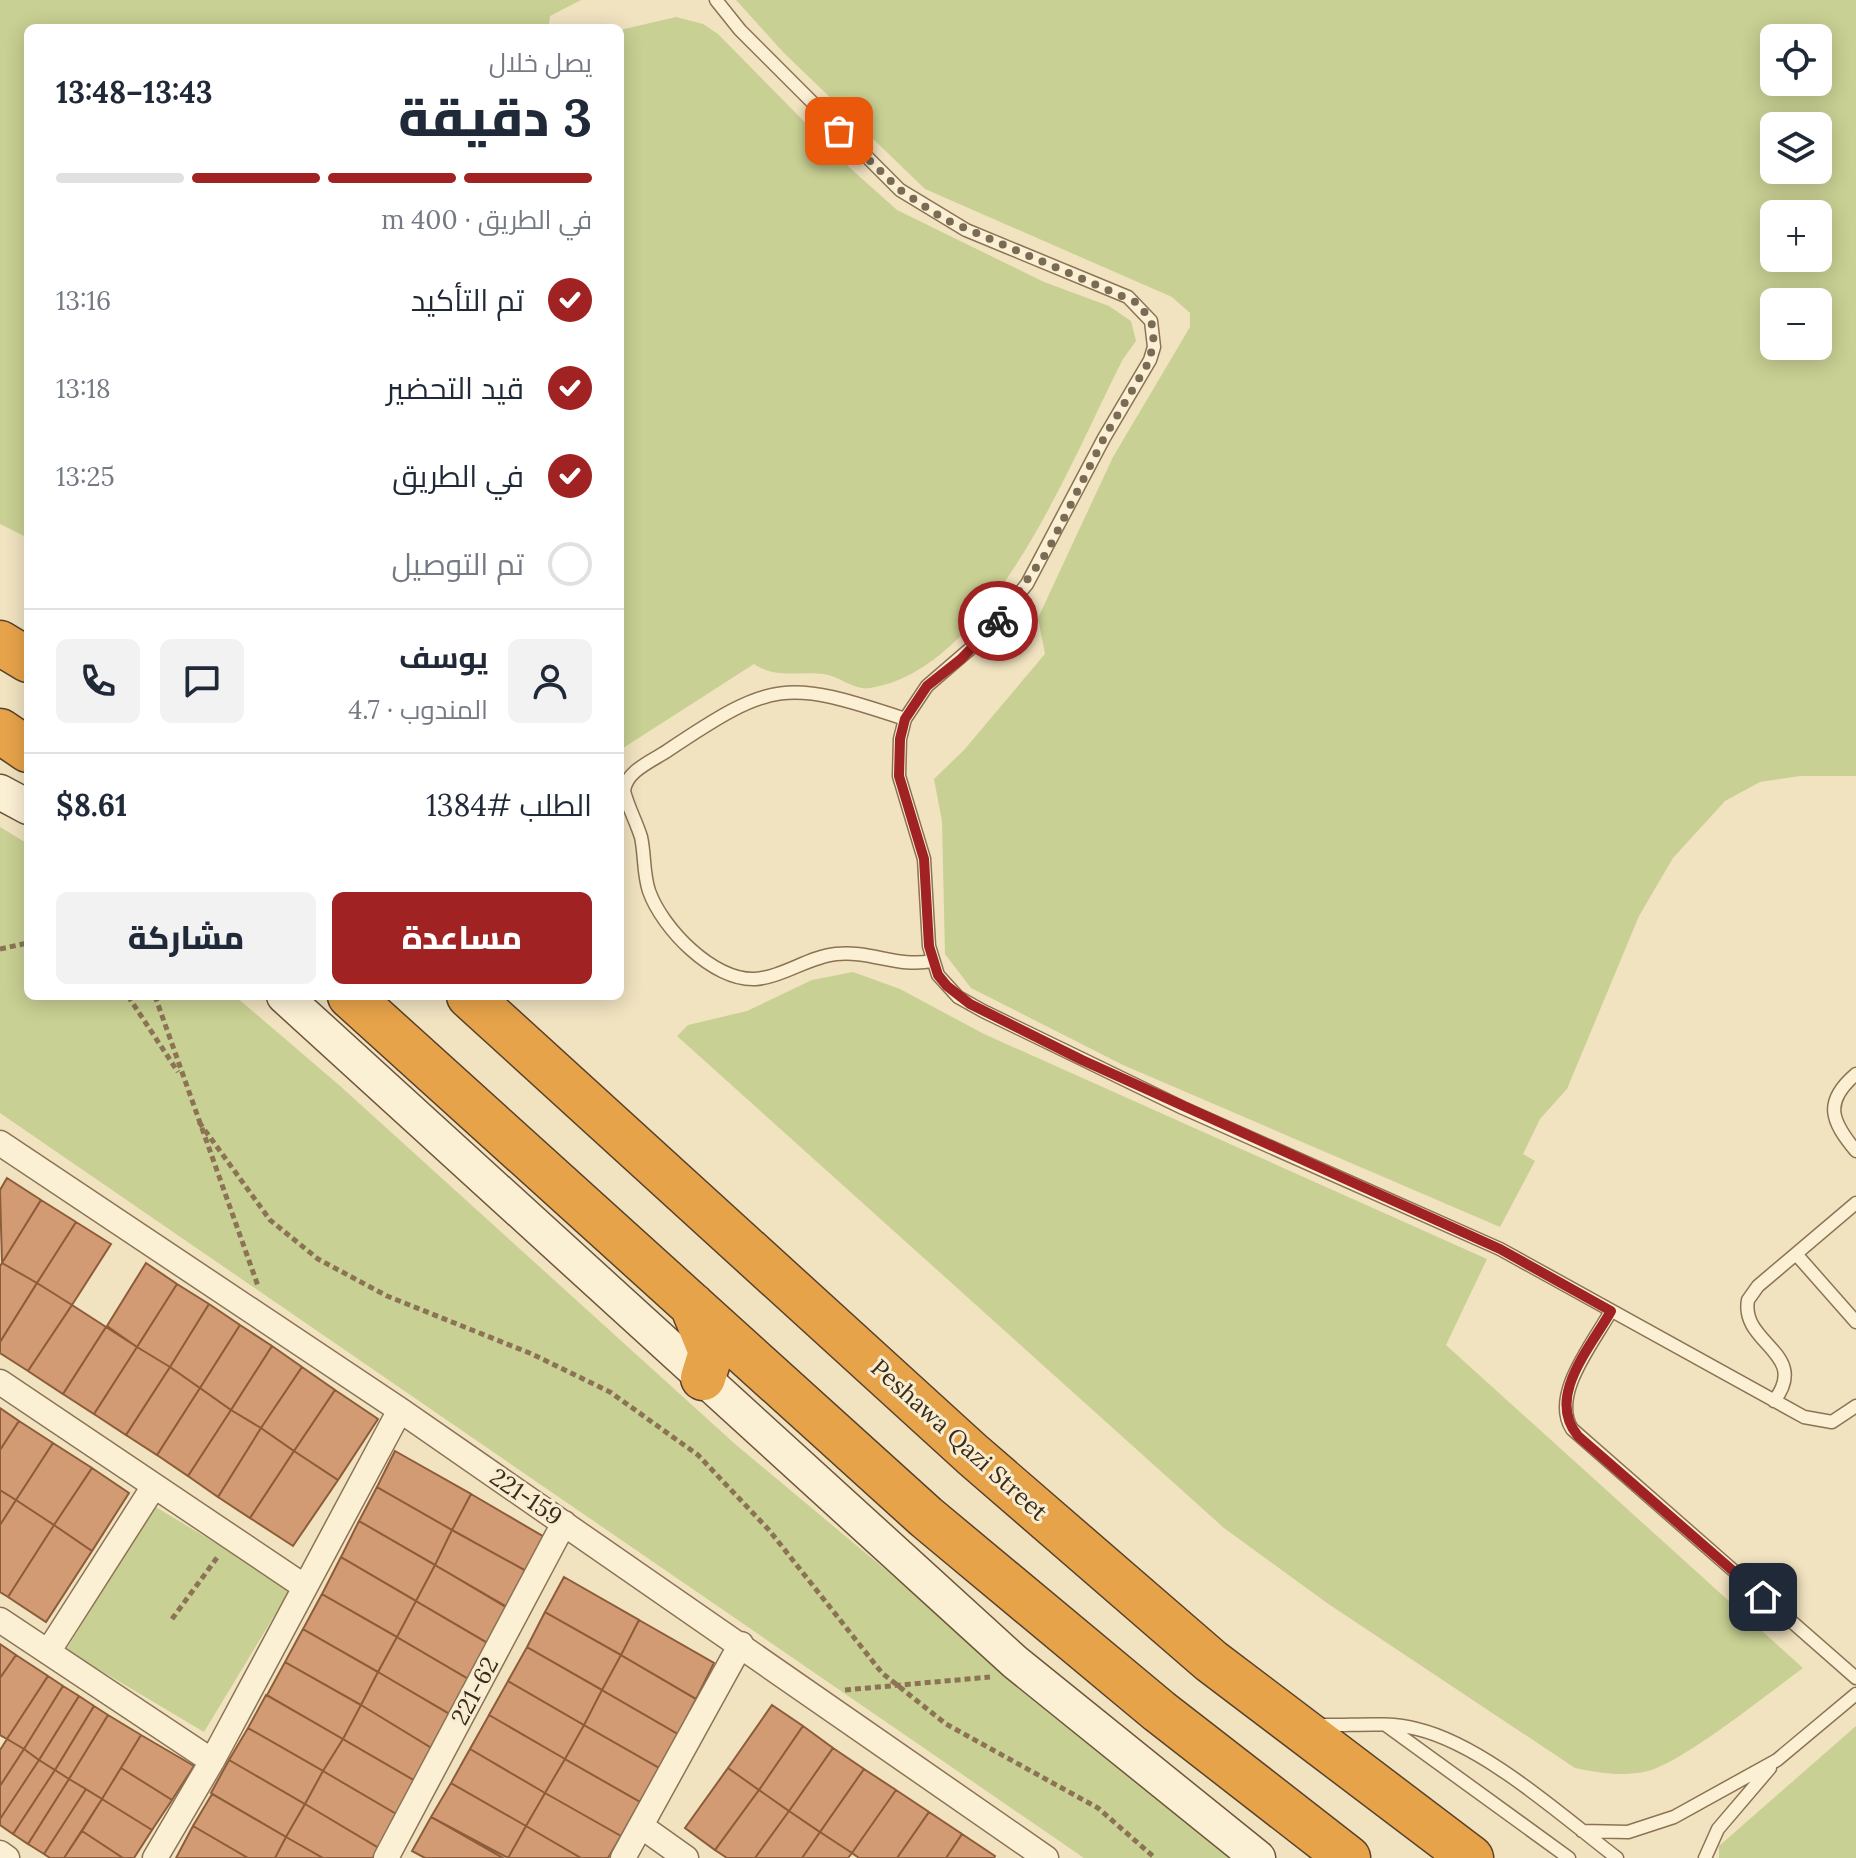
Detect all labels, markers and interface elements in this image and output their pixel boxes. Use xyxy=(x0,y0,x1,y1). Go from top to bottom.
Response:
map controls xyxy=(1760,24,1832,360)
button: locate xyxy=(1760,24,1832,96)
text: يصل خلال xyxy=(489,46,592,79)
text: 13:43–13:48 xyxy=(56,73,213,111)
text: 3 دقيقة xyxy=(398,84,592,150)
pin xyxy=(805,97,873,165)
icon: bag xyxy=(817,109,861,153)
button: layers xyxy=(1760,112,1832,184)
button: + xyxy=(1760,200,1832,272)
text: في الطريق · 400 m xyxy=(381,203,592,236)
icon: check xyxy=(548,278,592,322)
text: تم التأكيد xyxy=(411,281,524,319)
text: 13:16 xyxy=(56,284,111,317)
button: − xyxy=(1760,288,1832,360)
icon: check xyxy=(548,366,592,410)
text: قيد التحضير xyxy=(386,369,524,407)
text: 13:18 xyxy=(56,372,111,405)
icon: check xyxy=(548,454,592,498)
text: في الطريق xyxy=(392,457,524,495)
text: 13:25 xyxy=(56,460,115,493)
text: تم التوصيل xyxy=(391,545,524,583)
courier xyxy=(958,581,1038,661)
icon: bike xyxy=(976,599,1020,643)
text: يوسف xyxy=(399,638,488,676)
button: phone xyxy=(56,639,140,723)
button: chat xyxy=(160,639,244,723)
button: person xyxy=(508,639,592,723)
text: المندوب · 4.7 xyxy=(348,693,488,726)
text: $8.61 xyxy=(56,786,127,824)
text: الطلب #1384 xyxy=(426,786,592,824)
button: مشاركة xyxy=(56,892,316,984)
button: مساعدة xyxy=(332,892,592,984)
street label: Peshawa Qazi Street xyxy=(864,1352,1055,1528)
street label: 221-159 xyxy=(484,1461,569,1532)
pin xyxy=(1729,1563,1797,1631)
icon: home xyxy=(1741,1575,1785,1619)
street label: 221-62 xyxy=(444,1651,505,1730)

